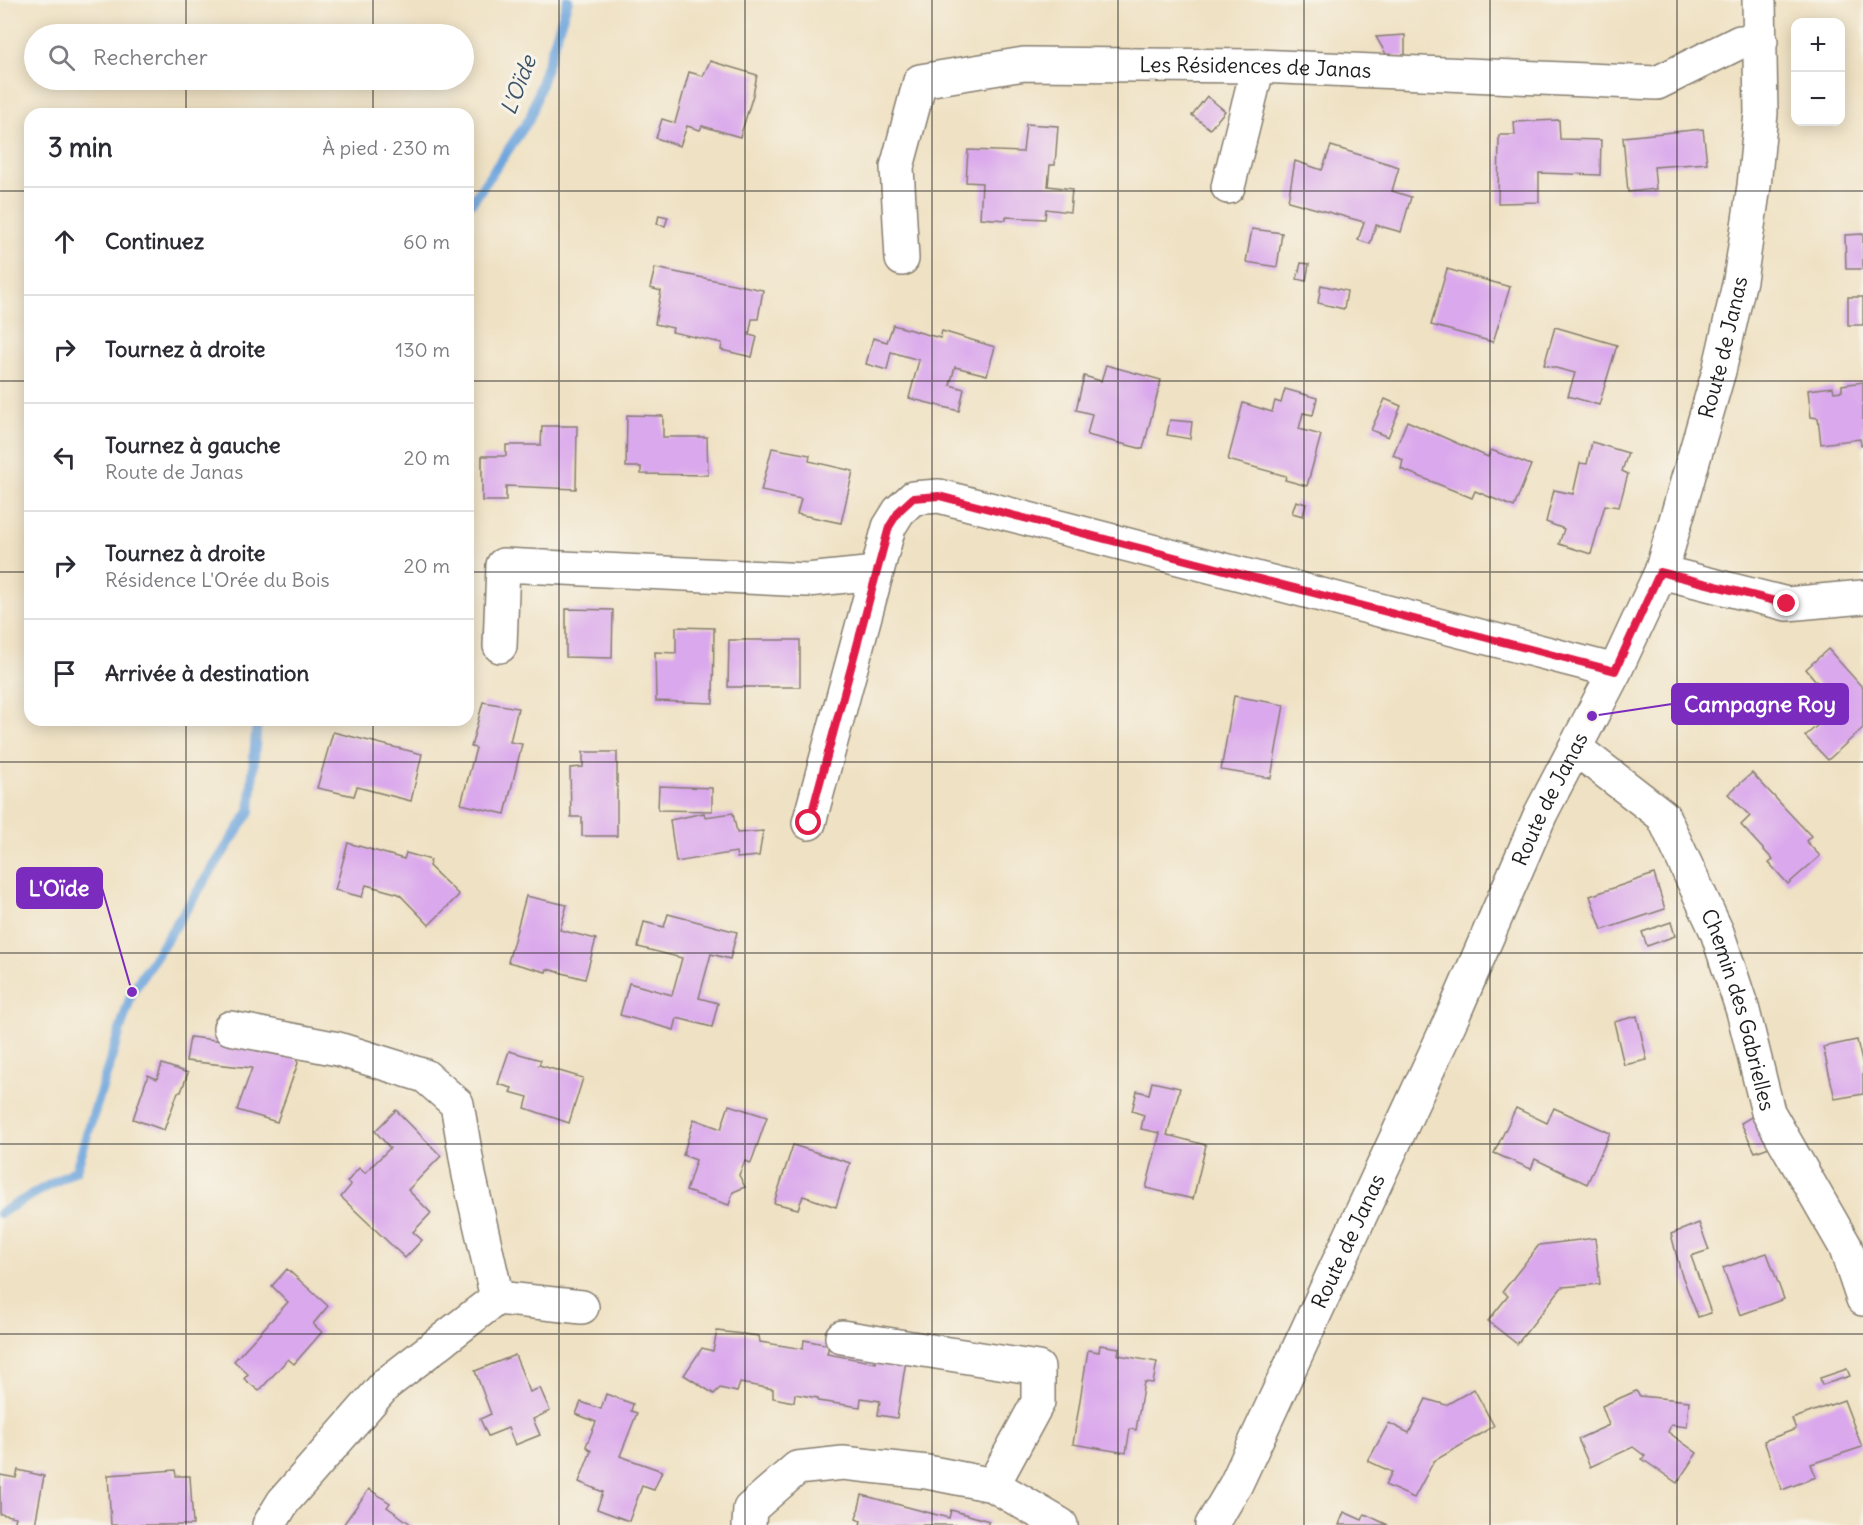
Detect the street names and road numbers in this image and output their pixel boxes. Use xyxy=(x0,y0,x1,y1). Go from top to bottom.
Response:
street label: Les Résidences de Janas xyxy=(1139,51,1372,84)
street label: Route de Janas xyxy=(1692,274,1753,422)
street label: Route de Janas xyxy=(1506,728,1594,870)
street label: Chemin des Gabrielles xyxy=(1695,904,1781,1114)
street label: Route de Janas xyxy=(1305,1169,1391,1313)

